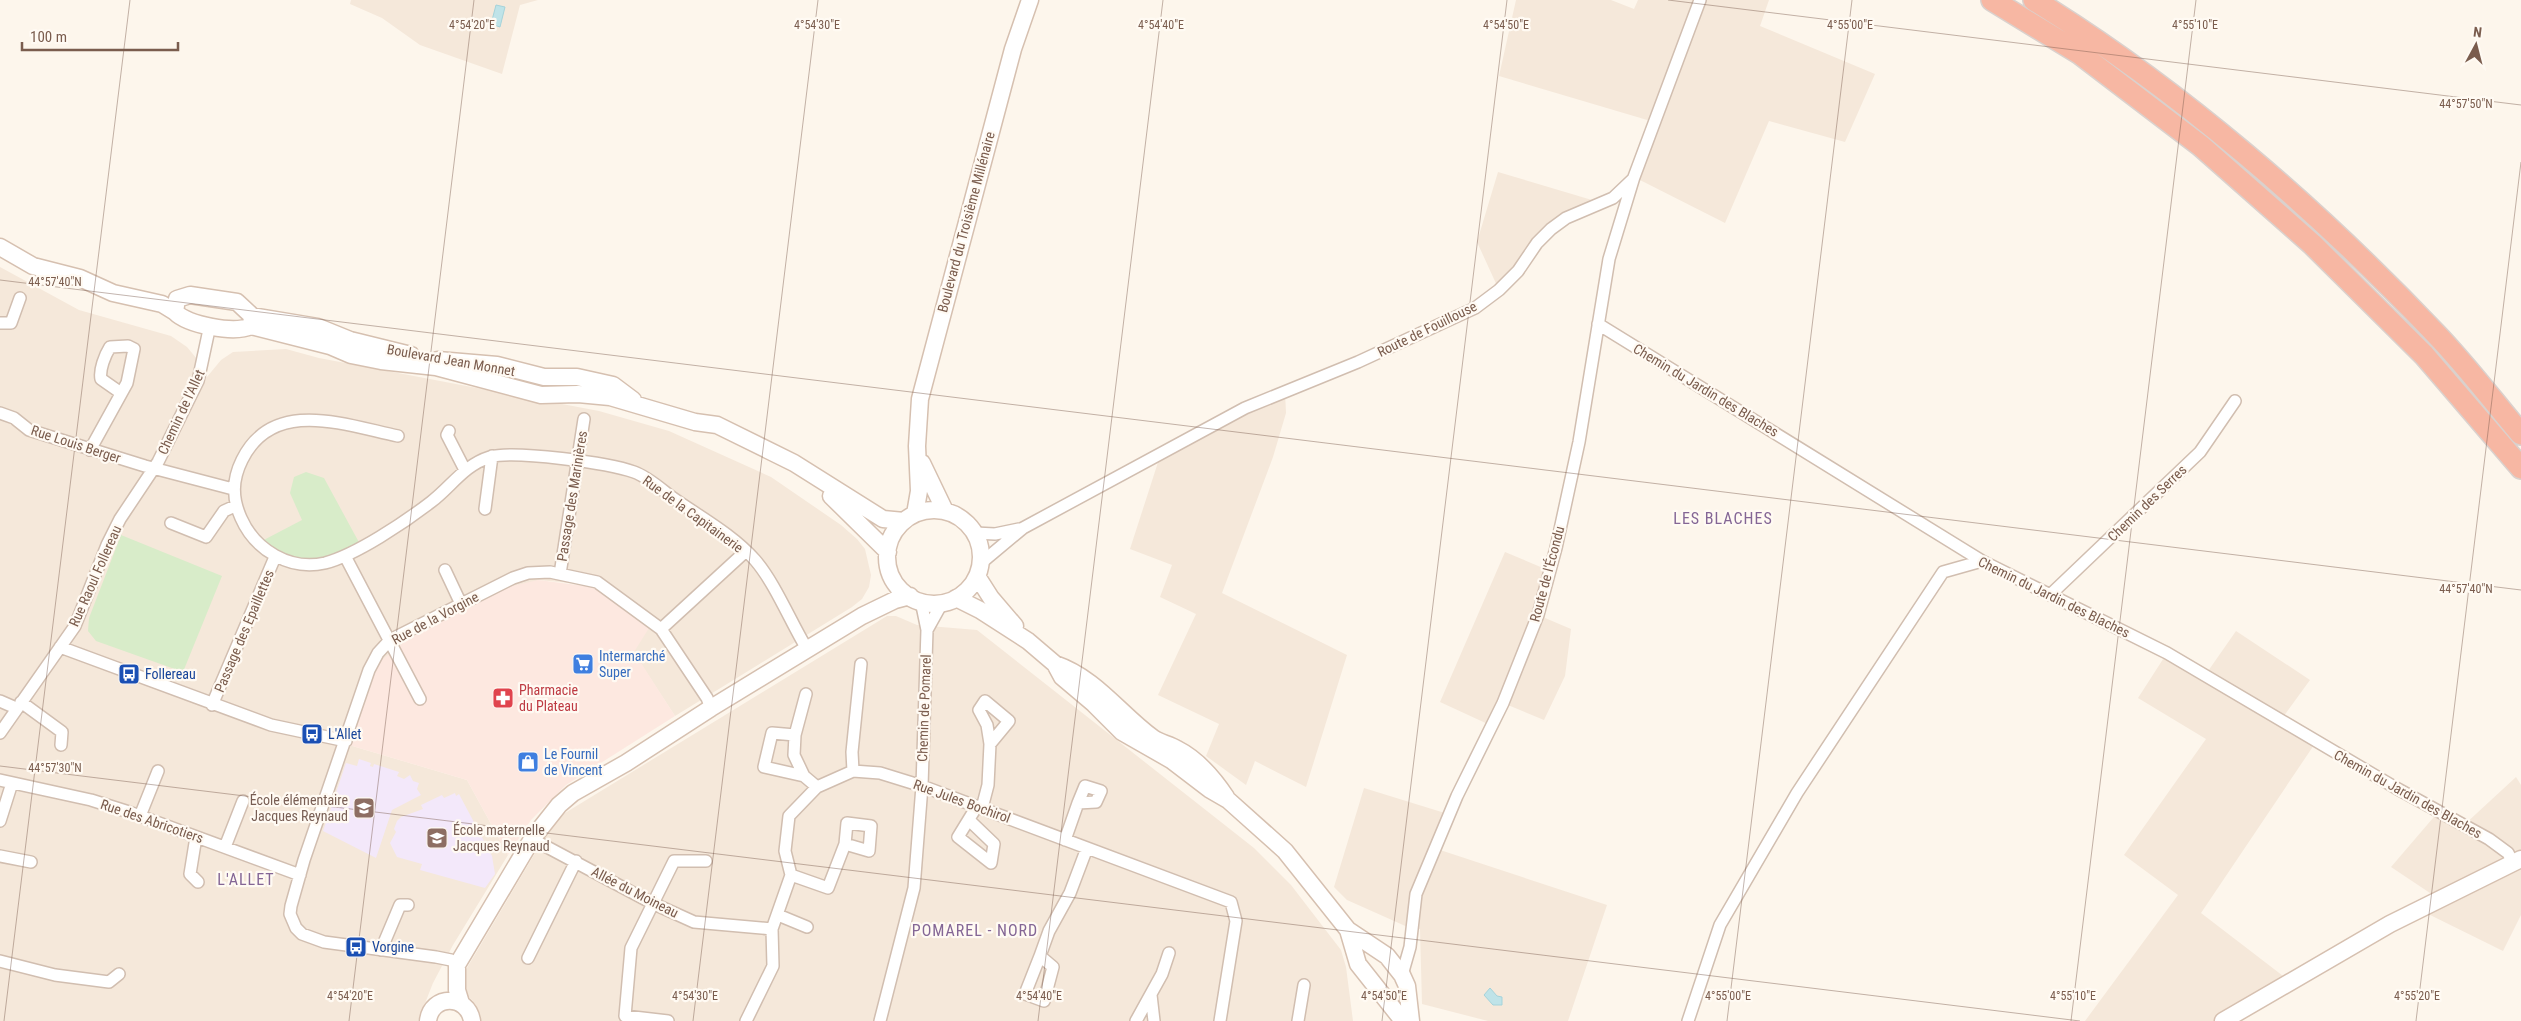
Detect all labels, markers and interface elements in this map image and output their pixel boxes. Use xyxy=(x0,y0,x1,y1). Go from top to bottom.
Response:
text: 4°54'20"E xyxy=(449,18,495,32)
text: 4°54'30"E xyxy=(794,18,840,32)
text: 4°54'40"E xyxy=(1138,18,1184,32)
text: 4°54'50"E xyxy=(1483,18,1529,32)
text: 4°55'00"E xyxy=(1827,18,1873,32)
text: 4°55'10"E xyxy=(2172,18,2218,32)
scale bar xyxy=(22,20,179,52)
north arrow xyxy=(2451,20,2501,70)
text: N xyxy=(2472,24,2483,41)
text: 100 m xyxy=(30,28,67,46)
text: 44°57'50"N xyxy=(2439,97,2493,111)
street label: Boulevard du Troisième Millénaire xyxy=(934,129,998,314)
text: 44°57'40"N xyxy=(28,275,82,289)
street label: Route de Fouillouse xyxy=(1375,298,1480,360)
street label: Chemin du Jardin des Blaches xyxy=(1631,340,1781,440)
street label: Boulevard Jean Monnet xyxy=(386,341,516,379)
street label: Chemin de l'Allet xyxy=(154,367,208,457)
street label: Rue Louis Berger xyxy=(29,422,123,466)
street label: Passage des Marinières xyxy=(554,430,590,562)
street label: Chemin des Serres xyxy=(2104,461,2190,545)
street label: Rue de la Capitainerie xyxy=(640,472,747,556)
district label: LES BLACHES xyxy=(1673,509,1773,528)
street label: Rue Raoul Follereau xyxy=(66,523,124,629)
street label: Route de l'Écondu xyxy=(1526,524,1567,624)
street label: Chemin du Jardin des Blaches xyxy=(1976,553,2132,641)
street label: Passage des Epaillettes xyxy=(211,567,277,695)
text: 44°57'40"N xyxy=(2439,582,2493,596)
street label: Rue de la Vorgine xyxy=(389,588,482,648)
place label: Intermarché Super xyxy=(599,648,666,680)
supermarket icon: Intermarché Super xyxy=(571,652,595,676)
street label: Chemin de Pomarel xyxy=(914,654,934,762)
bus stop icon: Follereau xyxy=(117,662,141,686)
place label: Follereau xyxy=(145,666,196,682)
place label: Pharmacie du Plateau xyxy=(519,682,578,714)
pharmacy icon: Pharmacie du Plateau xyxy=(491,686,515,710)
bus stop icon: L'Allet xyxy=(300,722,324,746)
place label: L'Allet xyxy=(328,726,362,742)
place label: Le Fournil de Vincent xyxy=(544,746,603,778)
street label: Chemin du Jardin des Blaches xyxy=(2331,747,2485,841)
shop icon: Le Fournil de Vincent xyxy=(516,750,540,774)
text: 44°57'30"N xyxy=(28,761,82,775)
street label: Rue Jules Bochirol xyxy=(911,776,1013,826)
place label: École élémentaire Jacques Reynaud xyxy=(250,791,348,824)
street label: Rue des Abricotiers xyxy=(99,796,205,846)
school or university icon: École élémentaire Jacques Reynaud xyxy=(352,796,376,820)
place label: École maternelle Jacques Reynaud xyxy=(453,821,550,854)
school or university icon: École maternelle Jacques Reynaud xyxy=(425,826,449,850)
street label: Allée du Moineau xyxy=(589,863,681,921)
district label: L'ALLET xyxy=(217,870,275,889)
district label: POMAREL - NORD xyxy=(912,921,1038,940)
bus stop icon: Vorgine xyxy=(344,935,368,959)
place label: Vorgine xyxy=(372,939,415,955)
text: 4°54'20"E xyxy=(327,989,373,1003)
text: 4°54'30"E xyxy=(672,989,718,1003)
text: 4°54'40"E xyxy=(1016,989,1062,1003)
text: 4°54'50"E xyxy=(1361,989,1407,1003)
text: 4°55'00"E xyxy=(1705,989,1751,1003)
text: 4°55'10"E xyxy=(2050,989,2096,1003)
text: 4°55'20"E xyxy=(2394,989,2440,1003)

